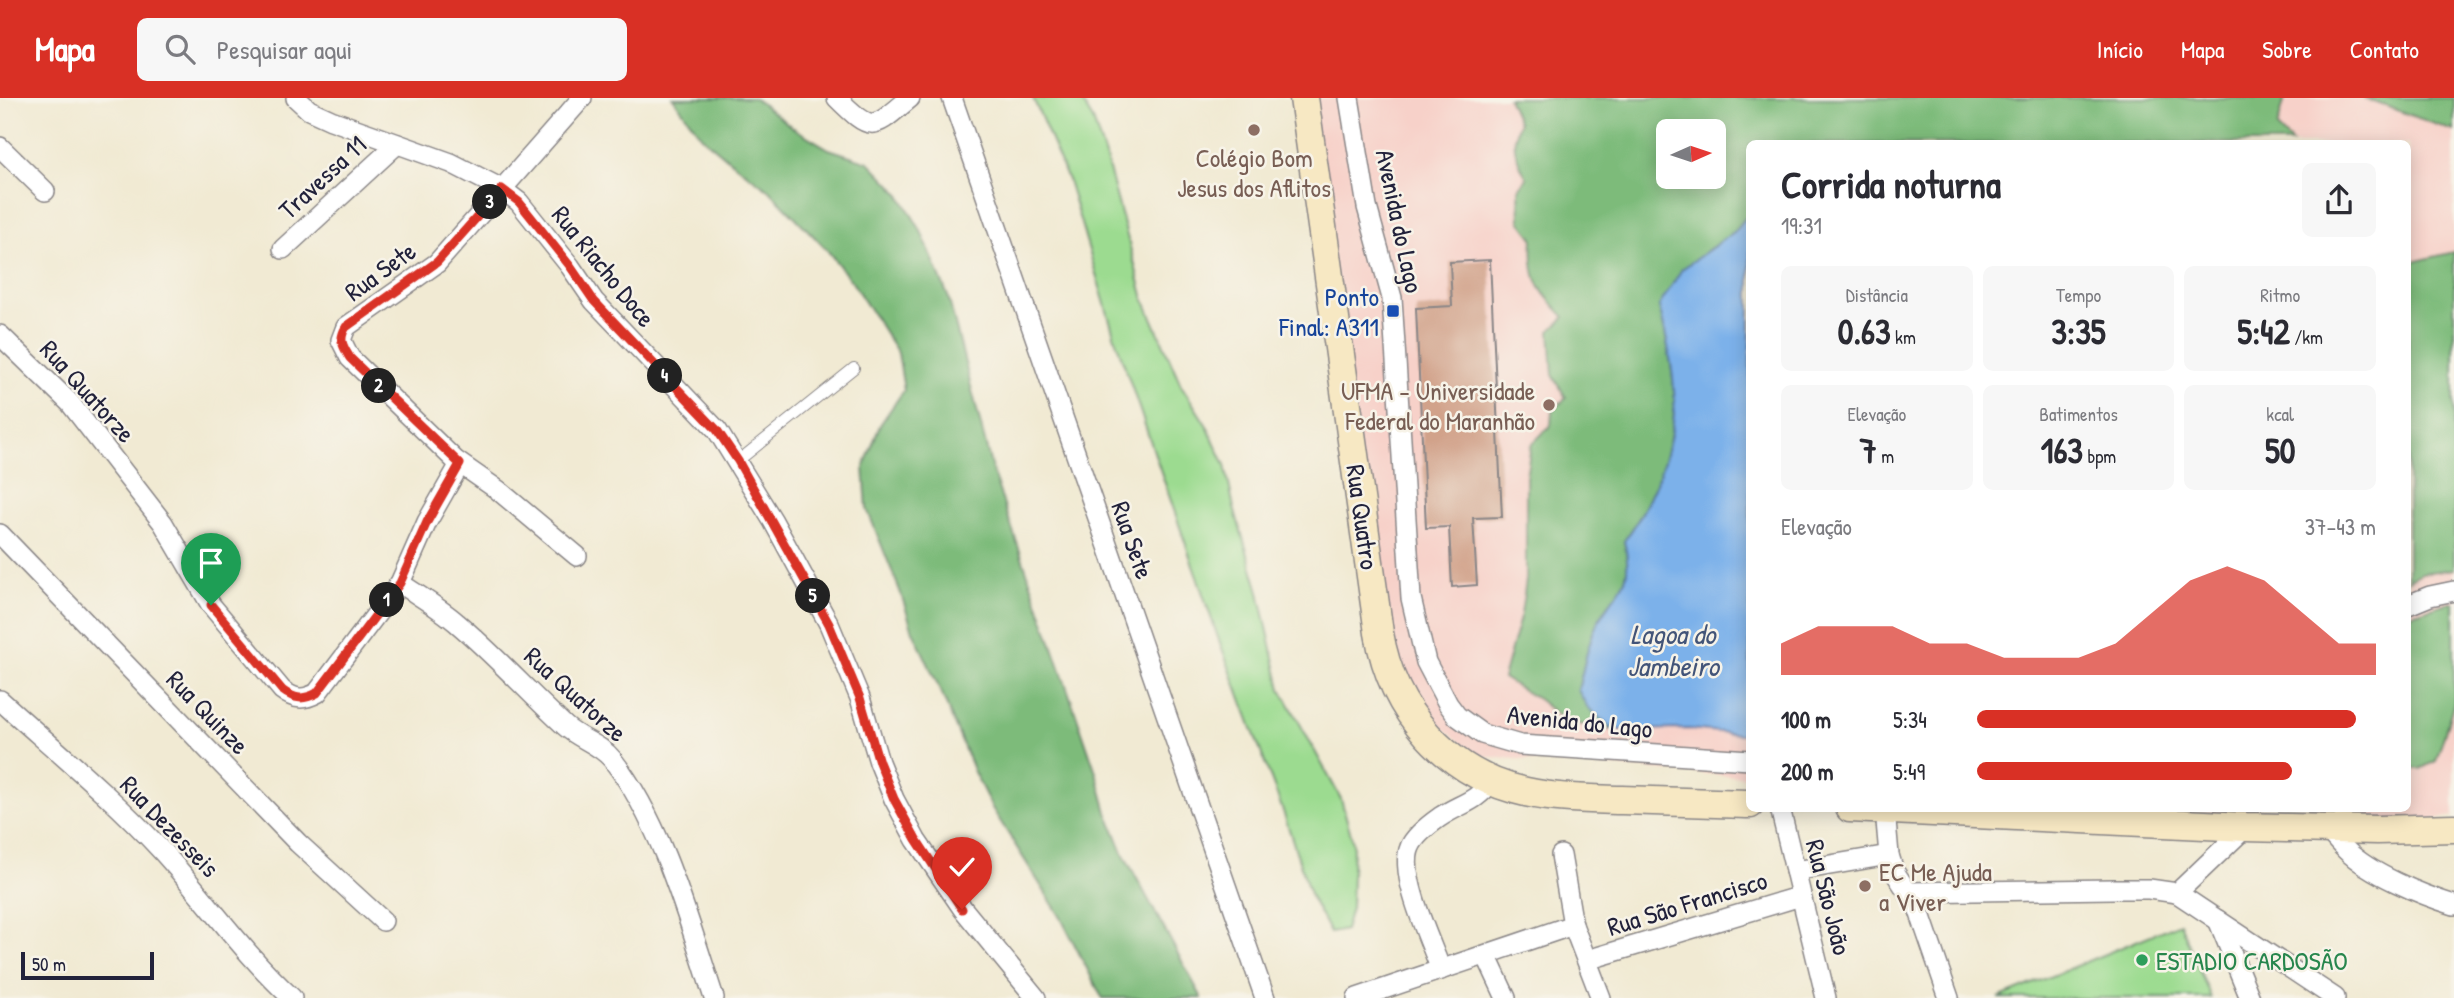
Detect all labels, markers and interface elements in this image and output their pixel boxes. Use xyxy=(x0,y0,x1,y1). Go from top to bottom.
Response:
search box xyxy=(137,18,627,81)
text: Mapa xyxy=(35,27,95,71)
icon: search xyxy=(161,30,199,68)
text: Pesquisar aqui xyxy=(217,32,352,67)
text: Início xyxy=(2097,33,2143,65)
text: Mapa xyxy=(2181,33,2224,65)
text: Sobre xyxy=(2262,33,2312,65)
text: Contato xyxy=(2350,33,2419,65)
north arrow xyxy=(1656,119,1726,189)
map controls xyxy=(1656,119,1726,189)
marker: Colégio Bom Jesus dos Aflitos xyxy=(1246,122,1262,138)
street label: Travessa 11 xyxy=(271,127,373,227)
place label: Colégio Bom Jesus dos Aflitos xyxy=(1177,140,1331,205)
street label: Avenida do Lago xyxy=(1368,146,1432,296)
text: Corrida noturna xyxy=(1781,158,2001,210)
button: share xyxy=(2302,163,2376,237)
pin: 3 xyxy=(472,184,508,220)
text: 3 xyxy=(485,188,494,214)
street label: Rua Riacho Doce xyxy=(544,198,664,334)
text: 19:31 xyxy=(1781,210,1822,241)
street label: Rua Sete xyxy=(337,233,423,309)
place label: Ponto Final: A311 xyxy=(1278,279,1379,344)
text: Distância xyxy=(1846,282,1908,308)
text: Tempo xyxy=(2056,282,2101,308)
text: Ritmo xyxy=(2260,282,2300,308)
marker: Ponto Final: A311 xyxy=(1385,303,1401,319)
text: 0.63 xyxy=(1838,308,1891,355)
text: 3:35 xyxy=(2051,308,2106,355)
text: 5:42 xyxy=(2237,308,2290,355)
text: km xyxy=(1891,324,1916,350)
text: /km xyxy=(2290,324,2323,350)
street label: Rua Quatorze xyxy=(33,332,143,450)
pin: 4 xyxy=(648,358,682,394)
text: 4 xyxy=(661,362,668,388)
pin: 2 xyxy=(362,368,396,404)
text: 2 xyxy=(374,372,383,398)
place label: UFMA - Universidade Federal do Maranhão xyxy=(1341,373,1535,438)
marker: UFMA - Universidade Federal do Maranhão xyxy=(1541,397,1557,413)
text: Elevação xyxy=(1848,401,1906,427)
text: Batimentos xyxy=(2039,401,2118,427)
text: kcal xyxy=(2266,401,2294,427)
text: 7 xyxy=(1860,427,1877,474)
text: 163 xyxy=(2041,427,2083,474)
text: 50 xyxy=(2265,427,2295,474)
text: m xyxy=(1877,443,1894,469)
text: bpm xyxy=(2083,443,2116,469)
street label: Rua Quatro xyxy=(1338,462,1388,572)
street label: Rua Sete xyxy=(1103,497,1163,583)
text: Elevação xyxy=(1781,511,1852,542)
text: 37–43 m xyxy=(2305,511,2376,542)
pin xyxy=(181,533,241,605)
icon: arrive xyxy=(192,544,230,582)
pin: 5 xyxy=(796,578,830,614)
pin: 1 xyxy=(370,582,404,618)
text: 5 xyxy=(808,582,817,608)
text: 1 xyxy=(383,586,390,612)
water label: Lagoa do Jambeiro xyxy=(1627,615,1720,685)
street label: Rua Quatorze xyxy=(517,639,635,749)
street label: Rua Quinze xyxy=(159,662,257,762)
street label: Avenida do Lago xyxy=(1506,696,1654,746)
text: 100 m xyxy=(1781,704,1831,735)
text: 5:34 xyxy=(1893,704,1927,735)
text: 200 m xyxy=(1781,756,1833,787)
text: 5:49 xyxy=(1893,756,1925,787)
street label: Rua Dezesseis xyxy=(113,768,227,884)
street label: Rua São João xyxy=(1798,836,1860,958)
pin xyxy=(932,837,992,909)
icon: check xyxy=(943,848,981,886)
place label: EC Me Ajuda a Viver xyxy=(1879,854,1992,919)
street label: Rua São Francisco xyxy=(1603,862,1771,944)
marker: EC Me Ajuda a Viver xyxy=(1857,878,1873,894)
place label: ESTADIO CARDOSÃO xyxy=(2156,943,2348,978)
scale bar xyxy=(21,949,154,981)
text: 50 m xyxy=(32,951,66,977)
marker: ESTADIO CARDOSÃO xyxy=(2134,952,2150,968)

